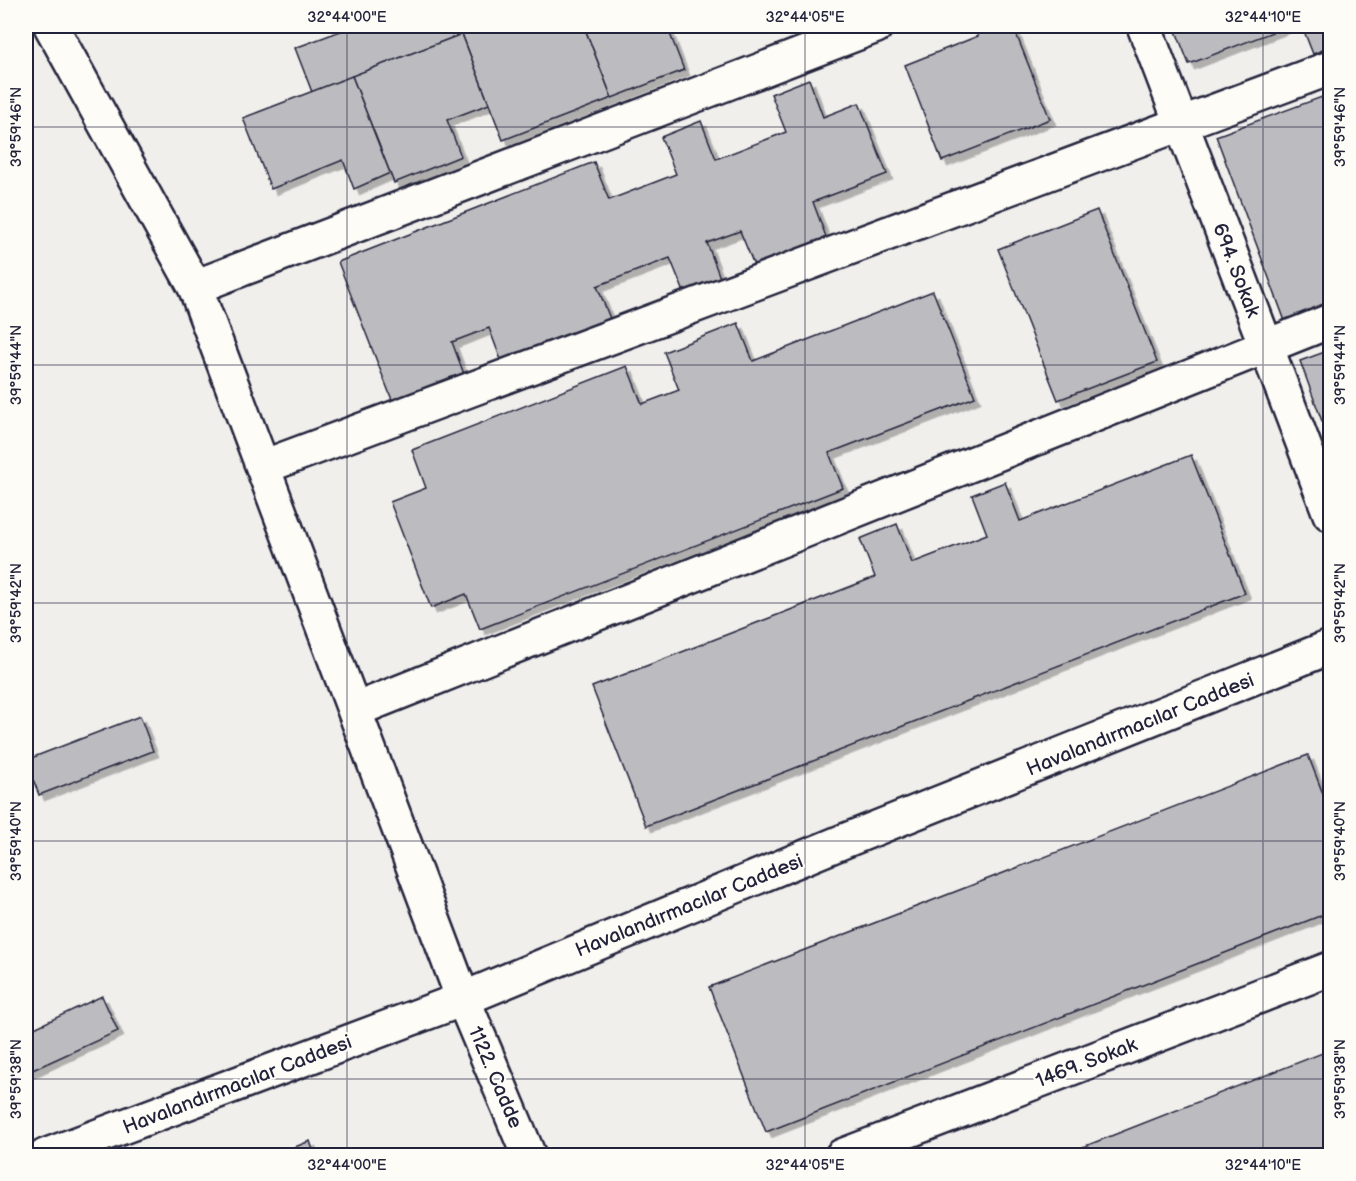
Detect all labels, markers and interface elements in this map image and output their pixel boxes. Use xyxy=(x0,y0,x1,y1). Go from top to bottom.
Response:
text: 32°44'00"E xyxy=(307,8,387,27)
text: 32°44'05"E xyxy=(765,8,845,27)
text: 32°44'10"E xyxy=(1225,8,1301,27)
text: 39°59'46"N xyxy=(7,87,26,167)
text: 39°59'46"N xyxy=(1331,87,1350,167)
street label: 694. Sokak xyxy=(1207,220,1265,321)
text: 39°59'44"N xyxy=(7,325,26,405)
text: 39°59'44"N xyxy=(1331,325,1350,405)
text: 39°59'42"N xyxy=(7,563,26,643)
text: 39°59'42"N xyxy=(1331,563,1350,643)
street label: Havalandırmacılar Caddesi xyxy=(1023,668,1258,782)
text: 39°59'40"N xyxy=(7,801,26,881)
text: 39°59'40"N xyxy=(1331,801,1350,881)
street label: Havalandırmacılar Caddesi xyxy=(572,849,807,963)
street label: 1122. Cadde xyxy=(463,1023,527,1132)
street label: Havalandırmacılar Caddesi xyxy=(119,1030,355,1140)
street label: 1469. Sokak xyxy=(1032,1033,1141,1093)
text: 39°59'38"N xyxy=(7,1039,26,1119)
text: 39°59'38"N xyxy=(1331,1039,1350,1119)
text: 32°44'00"E xyxy=(307,1156,387,1175)
text: 32°44'05"E xyxy=(765,1156,845,1175)
text: 32°44'10"E xyxy=(1225,1156,1301,1175)

